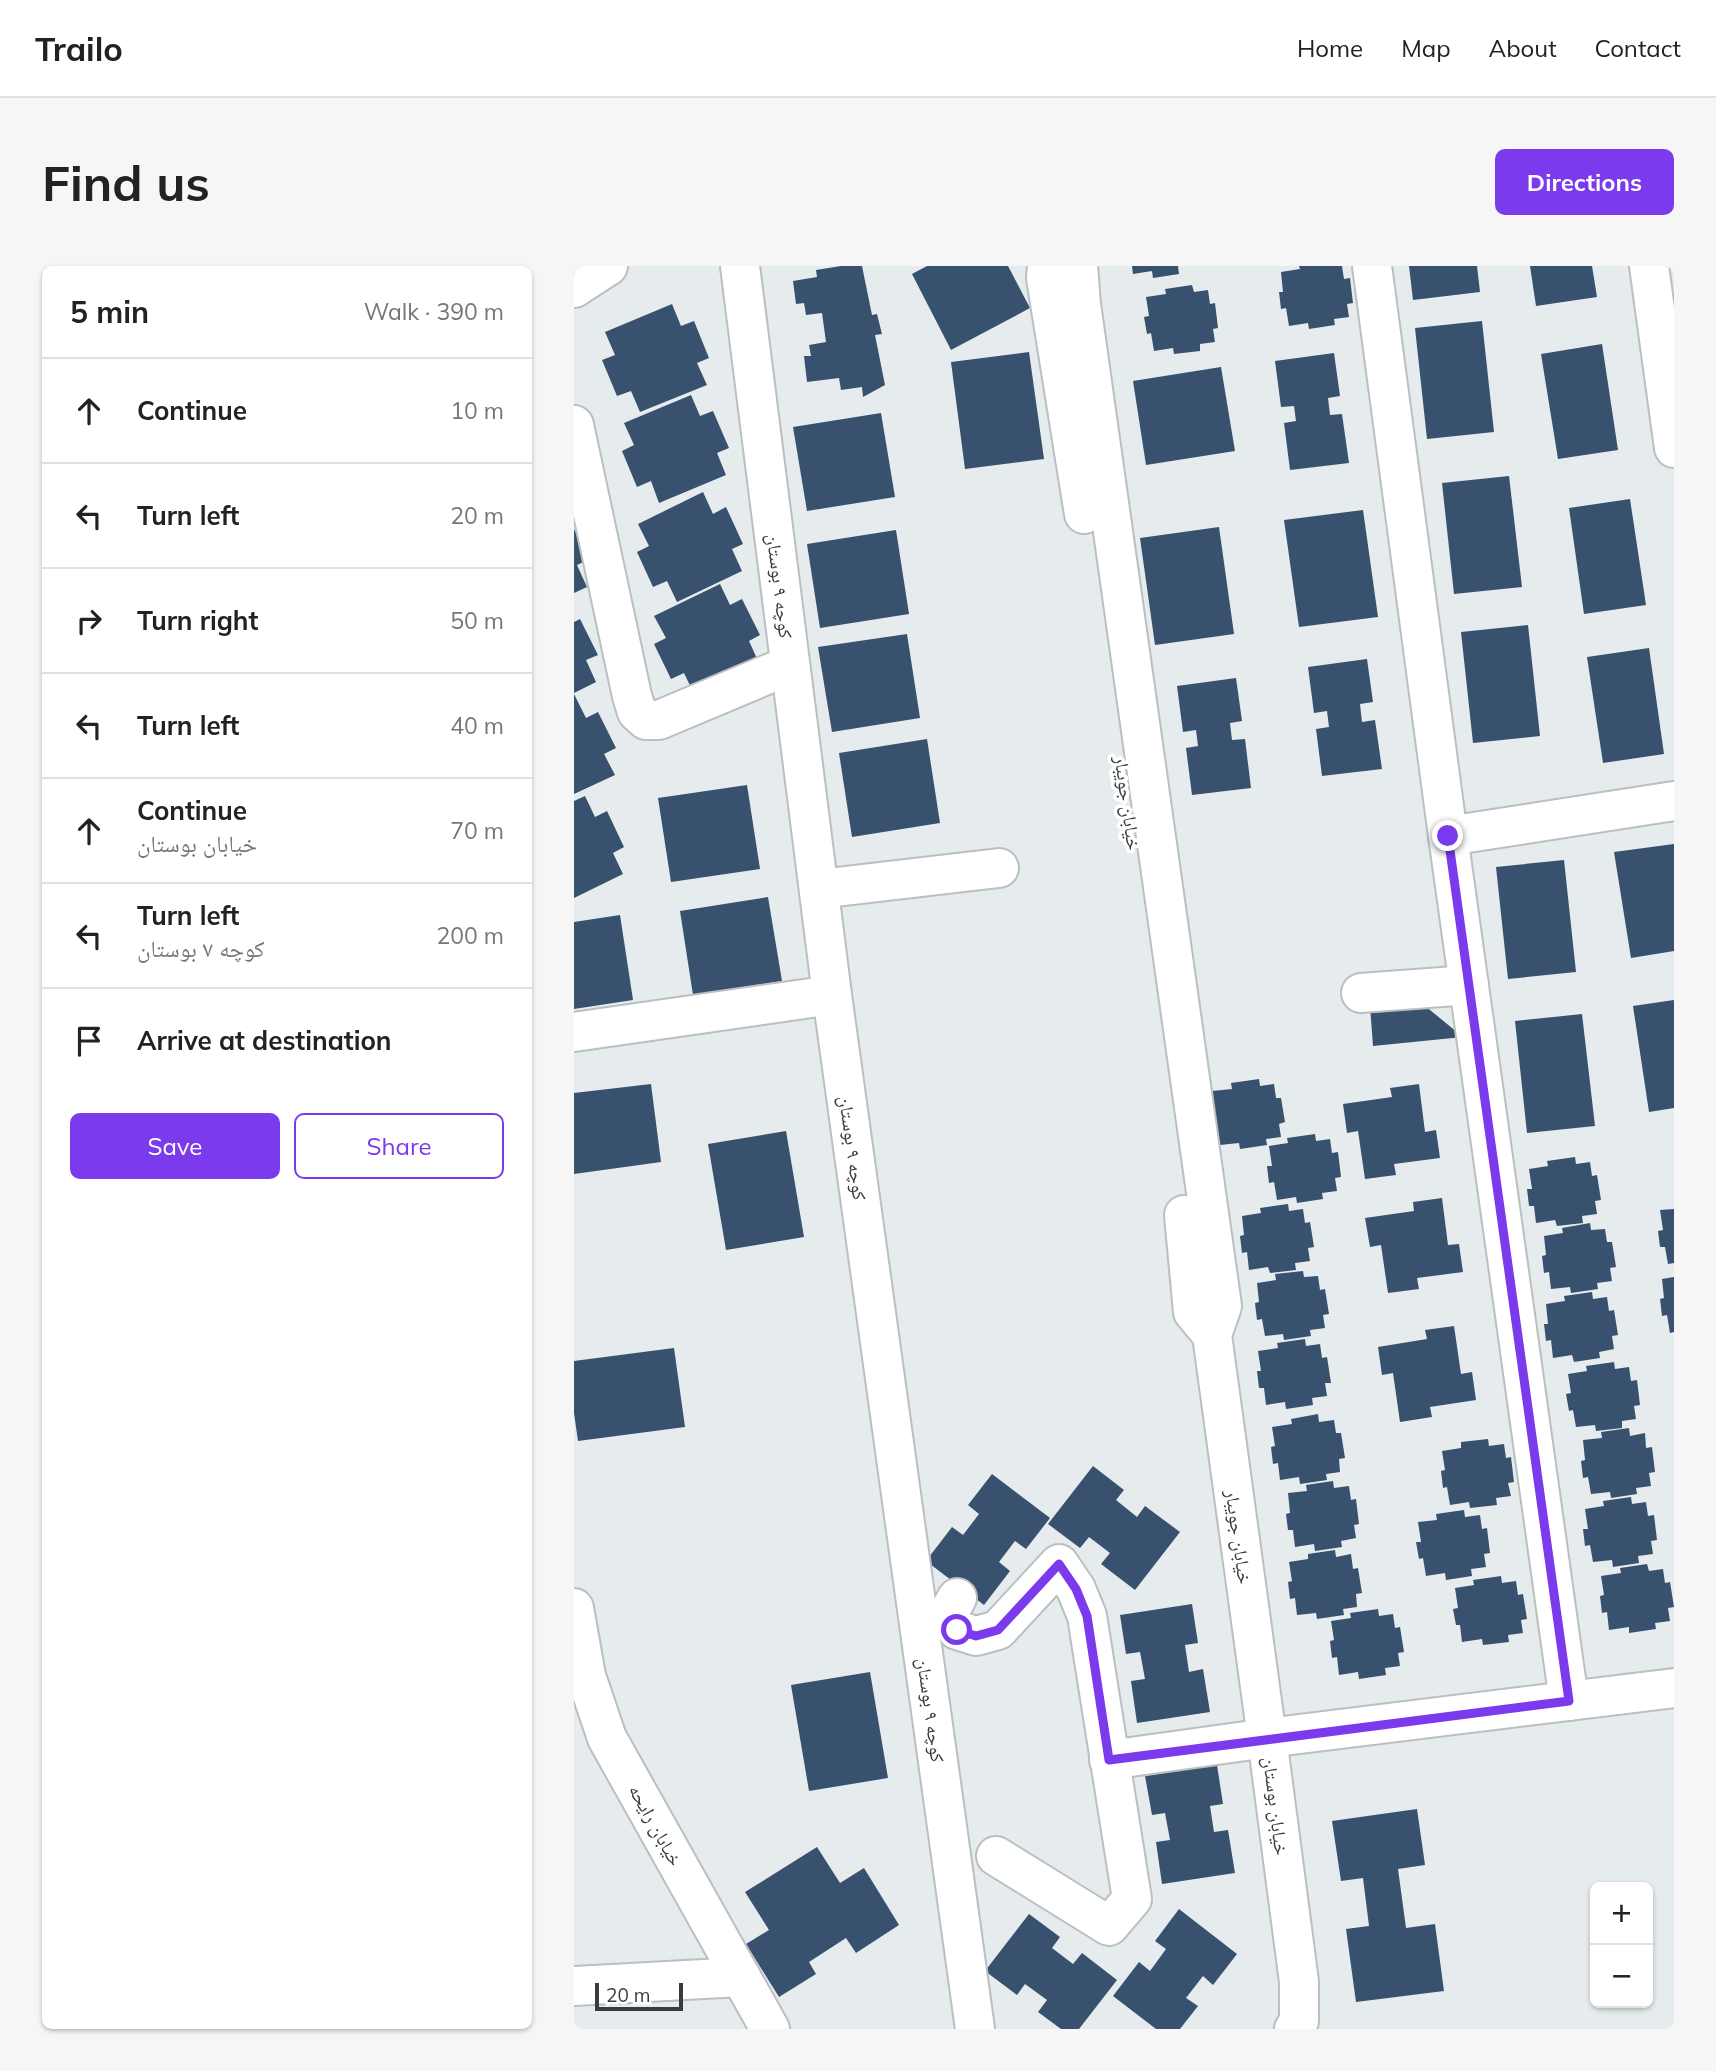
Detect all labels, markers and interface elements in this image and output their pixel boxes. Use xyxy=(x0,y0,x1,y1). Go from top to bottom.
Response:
text: Trailo xyxy=(35,28,123,69)
text: Home xyxy=(1297,33,1363,63)
text: Map xyxy=(1401,33,1451,63)
text: About xyxy=(1489,33,1557,63)
text: Contact xyxy=(1595,33,1681,63)
button: Directions xyxy=(1495,149,1674,215)
text: Find us xyxy=(42,152,210,213)
text: 5 min xyxy=(70,293,149,331)
text: Walk · 390 m xyxy=(364,297,504,326)
icon: ahead xyxy=(70,392,108,430)
text: Continue xyxy=(137,394,247,427)
text: 10 m xyxy=(450,396,504,425)
icon: left xyxy=(70,497,108,535)
text: Turn left xyxy=(137,499,239,532)
text: 20 m xyxy=(450,501,504,530)
street label: کوچه ۹ بوستان xyxy=(762,532,798,640)
icon: right xyxy=(70,602,108,640)
text: Turn right xyxy=(137,604,258,637)
text: 50 m xyxy=(450,606,504,635)
icon: left xyxy=(70,707,108,745)
text: Turn left xyxy=(137,709,239,742)
text: 40 m xyxy=(450,711,504,740)
street label: خیابان جویبار xyxy=(1109,753,1146,852)
text: Continue xyxy=(137,794,247,827)
icon: ahead xyxy=(70,812,108,850)
text: 70 m xyxy=(450,816,504,845)
route end xyxy=(1432,820,1463,851)
text: خیابان بوستان xyxy=(137,829,257,858)
text: Turn left xyxy=(137,899,239,932)
icon: left xyxy=(70,917,108,955)
text: 200 m xyxy=(436,921,504,950)
text: کوچه ۷ بوستان xyxy=(137,934,264,963)
icon: arrive xyxy=(70,1022,108,1060)
text: Arrive at destination xyxy=(137,1024,392,1057)
street label: کوچه ۹ بوستان xyxy=(834,1094,872,1202)
button: Save xyxy=(70,1113,280,1179)
button: Share xyxy=(294,1113,504,1179)
street label: خیابان جویبار xyxy=(1220,1487,1257,1586)
route start xyxy=(941,1614,972,1645)
street label: کوچه ۹ بوستان xyxy=(912,1656,950,1764)
street label: خیابان بوستان xyxy=(1258,1755,1294,1857)
street label: خیابان رایحه xyxy=(624,1780,688,1870)
map controls xyxy=(1590,1882,1653,2008)
button: + xyxy=(1590,1882,1653,1945)
button: − xyxy=(1590,1945,1653,2008)
scale bar xyxy=(595,1980,682,2012)
text: 20 m xyxy=(606,1983,650,2007)

